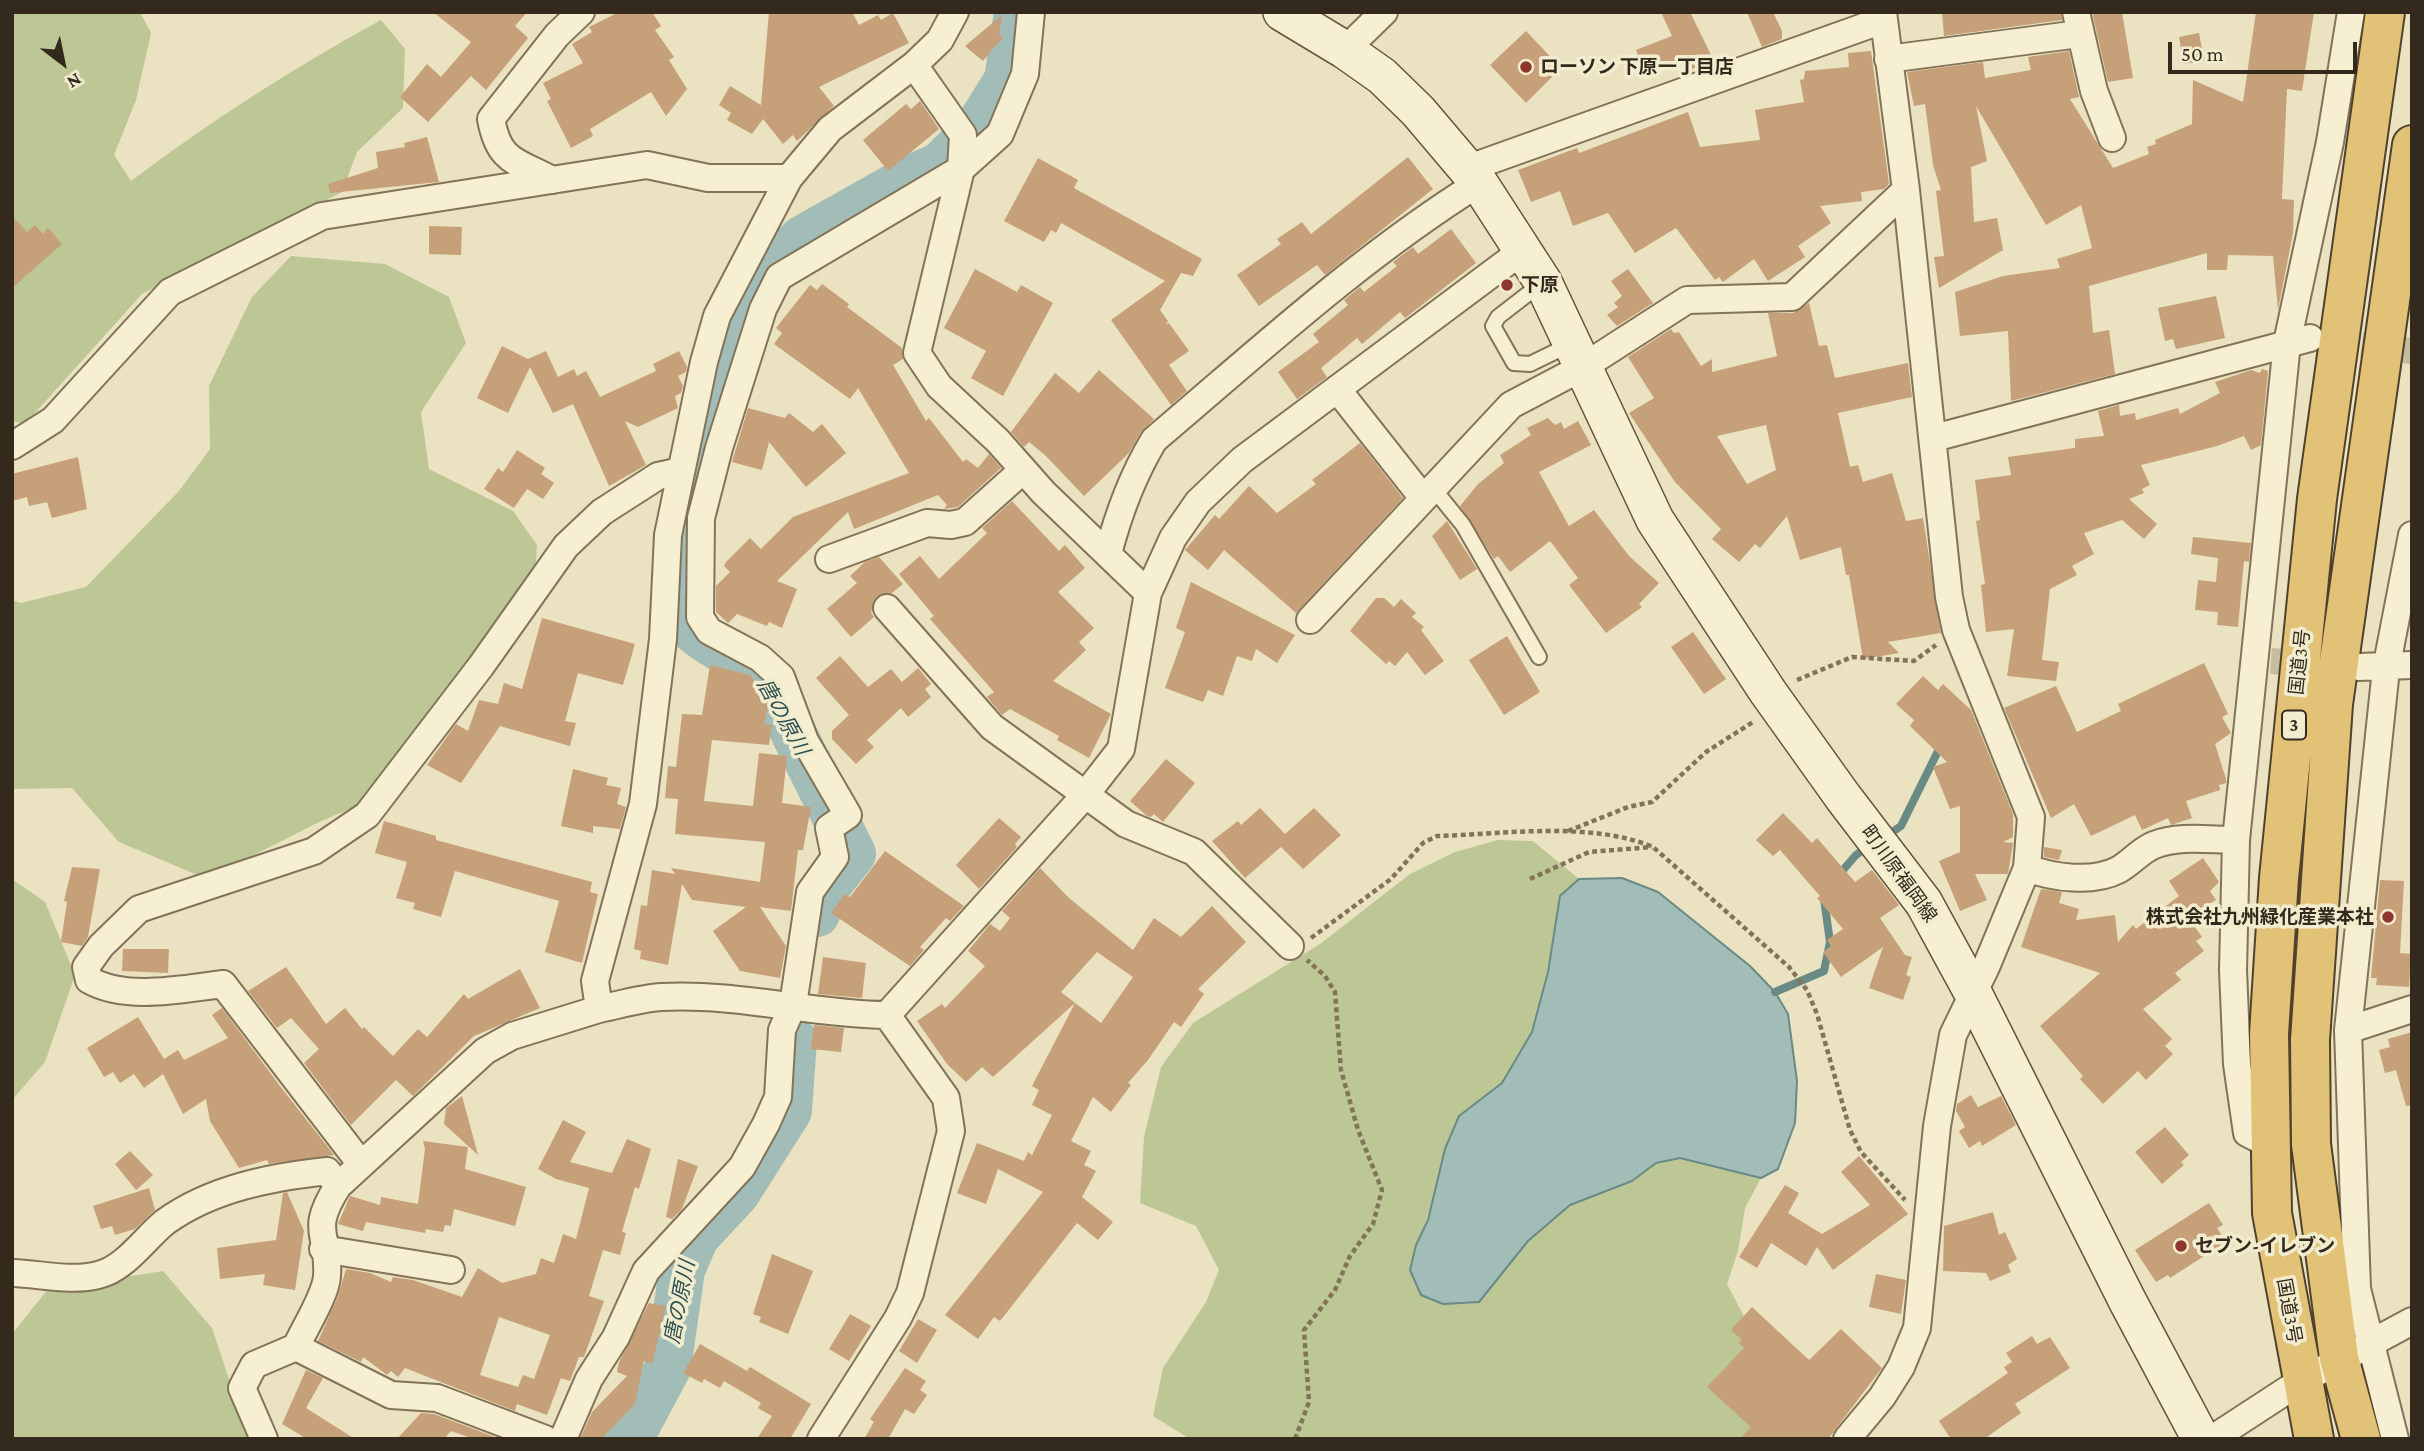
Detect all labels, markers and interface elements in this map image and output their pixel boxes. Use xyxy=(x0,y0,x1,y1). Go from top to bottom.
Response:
north arrow xyxy=(28,28,98,98)
scale bar xyxy=(2172,28,2361,72)
text: 50 m xyxy=(2181,42,2224,66)
place label: ローソン 下原一丁目店 xyxy=(1540,56,1734,78)
marker: ローソン 下原一丁目店 xyxy=(1518,59,1534,75)
text: N xyxy=(63,69,85,94)
place label: 下原 xyxy=(1521,274,1559,296)
marker: 下原 xyxy=(1499,277,1515,293)
street label: 国道3号 xyxy=(2285,628,2315,696)
water label: 唐の原川 xyxy=(752,674,814,760)
road number: 3 xyxy=(2282,710,2306,740)
street label: 町川原福岡線 xyxy=(1856,821,1942,927)
place label: 株式会社九州緑化産業本社 xyxy=(2146,906,2374,928)
marker: 株式会社九州緑化産業本社 xyxy=(2380,909,2396,925)
place label: セブン-イレブン xyxy=(2195,1235,2335,1257)
marker: セブン-イレブン xyxy=(2173,1238,2189,1254)
water label: 唐の原川 xyxy=(660,1258,700,1346)
street label: 国道3号 xyxy=(2272,1277,2306,1345)

